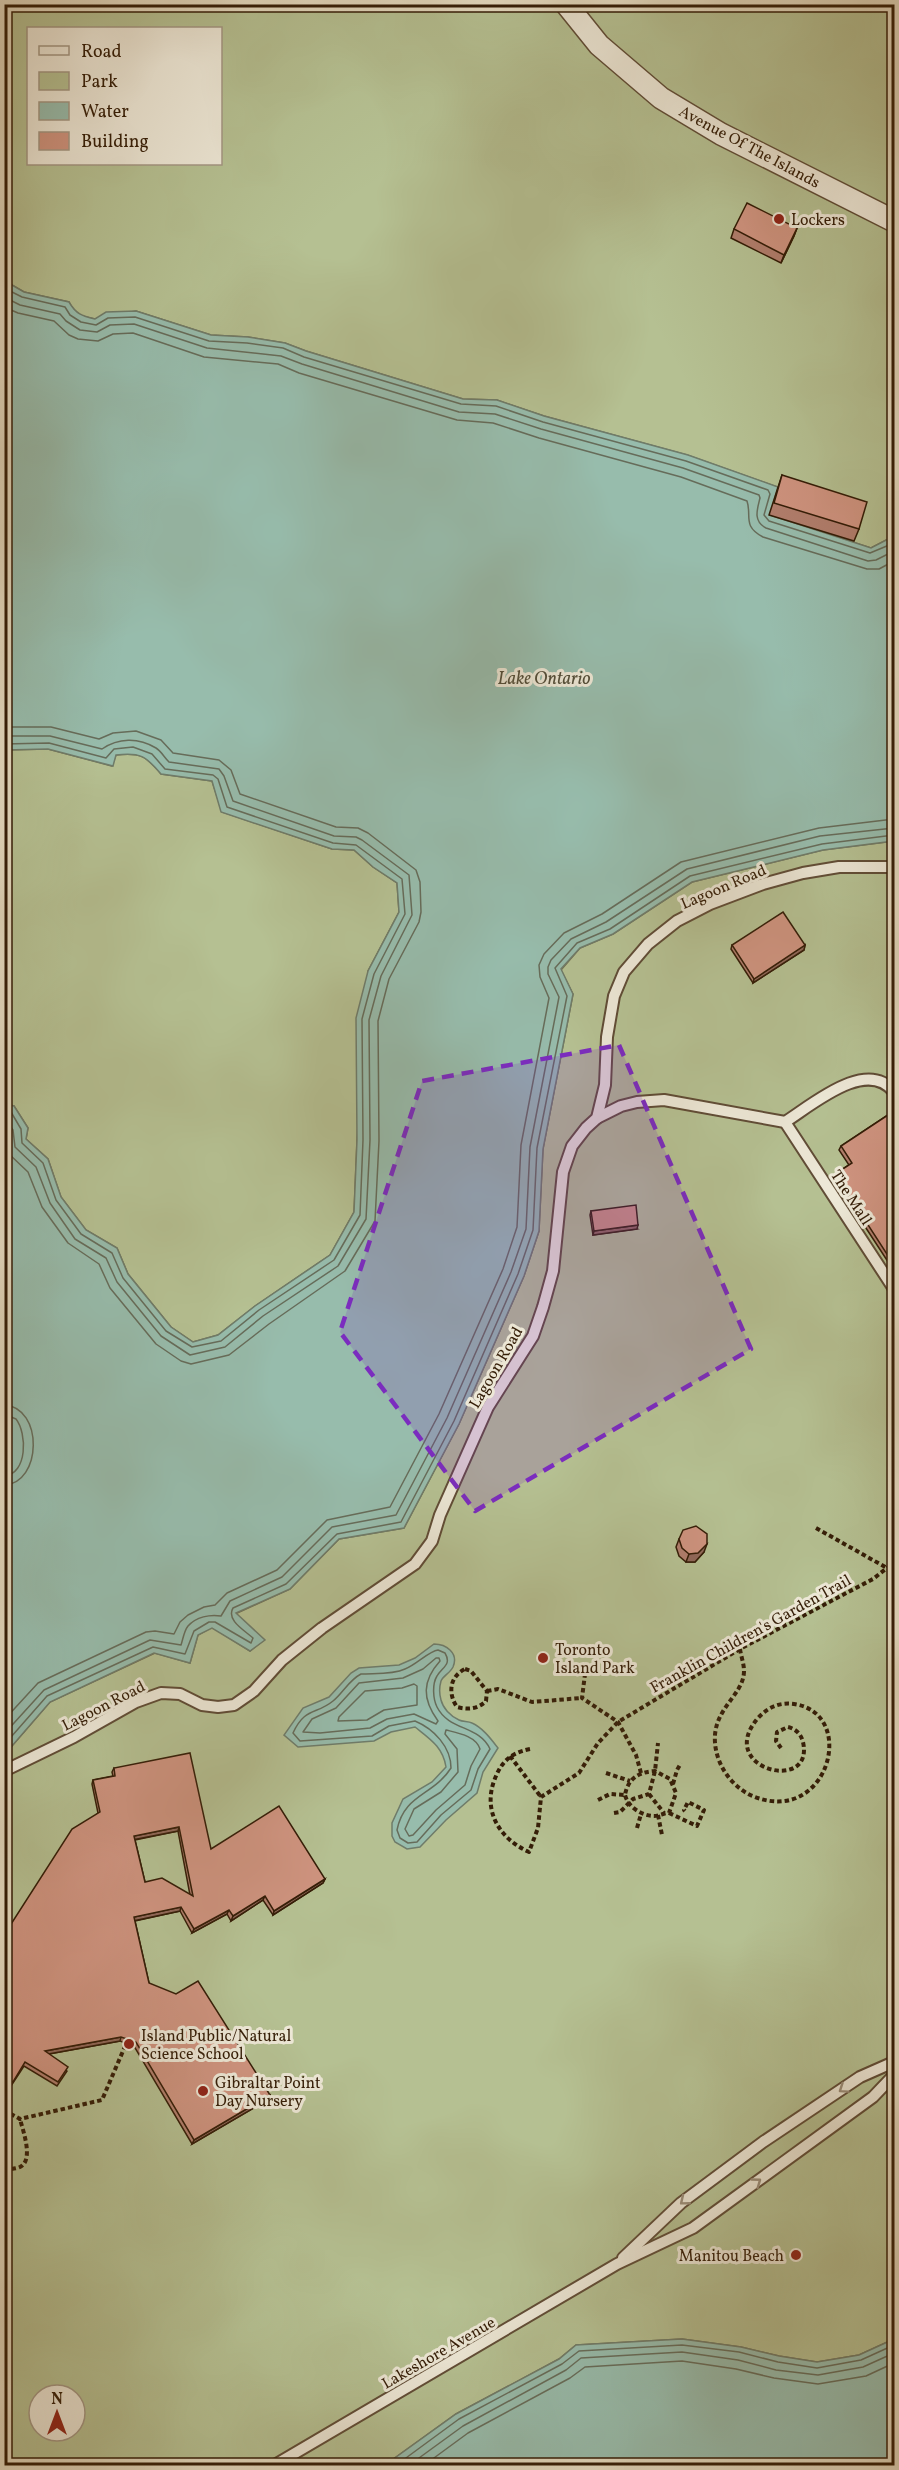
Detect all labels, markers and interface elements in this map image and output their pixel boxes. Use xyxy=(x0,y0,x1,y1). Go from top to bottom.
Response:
legend xyxy=(27,27,222,165)
text: Road xyxy=(81,40,122,65)
text: Park xyxy=(81,70,118,95)
text: Water xyxy=(81,100,129,125)
street label: Avenue Of The Islands xyxy=(675,101,824,194)
text: Building xyxy=(81,130,149,155)
place label: Lockers xyxy=(791,210,845,232)
marker: Lockers xyxy=(772,212,786,226)
water label: Lake Ontario xyxy=(498,667,590,692)
street label: Lagoon Road xyxy=(678,860,770,916)
street label: The Mall xyxy=(824,1166,876,1230)
street label: Lagoon Road xyxy=(464,1323,529,1413)
street label: Franklin Children's Garden Trail xyxy=(646,1570,856,1699)
place label: Toronto Island Park xyxy=(555,1640,635,1680)
marker: Toronto Island Park xyxy=(536,1651,550,1665)
street label: Lagoon Road xyxy=(58,1676,149,1737)
place label: Island Public/Natural Science School xyxy=(141,2026,291,2066)
marker: Island Public/Natural Science School xyxy=(122,2037,136,2051)
place label: Gibraltar Point Day Nursery xyxy=(215,2073,321,2113)
one-way arrow xyxy=(839,2081,849,2093)
marker: Gibraltar Point Day Nursery xyxy=(196,2084,210,2098)
one-way arrow xyxy=(750,2178,761,2189)
one-way arrow xyxy=(680,2194,691,2205)
place label: Manitou Beach xyxy=(679,2246,784,2268)
marker: Manitou Beach xyxy=(789,2248,803,2262)
street label: Lakeshore Avenue xyxy=(378,2312,500,2395)
north arrow xyxy=(27,2383,87,2443)
text: N xyxy=(51,2389,63,2411)

